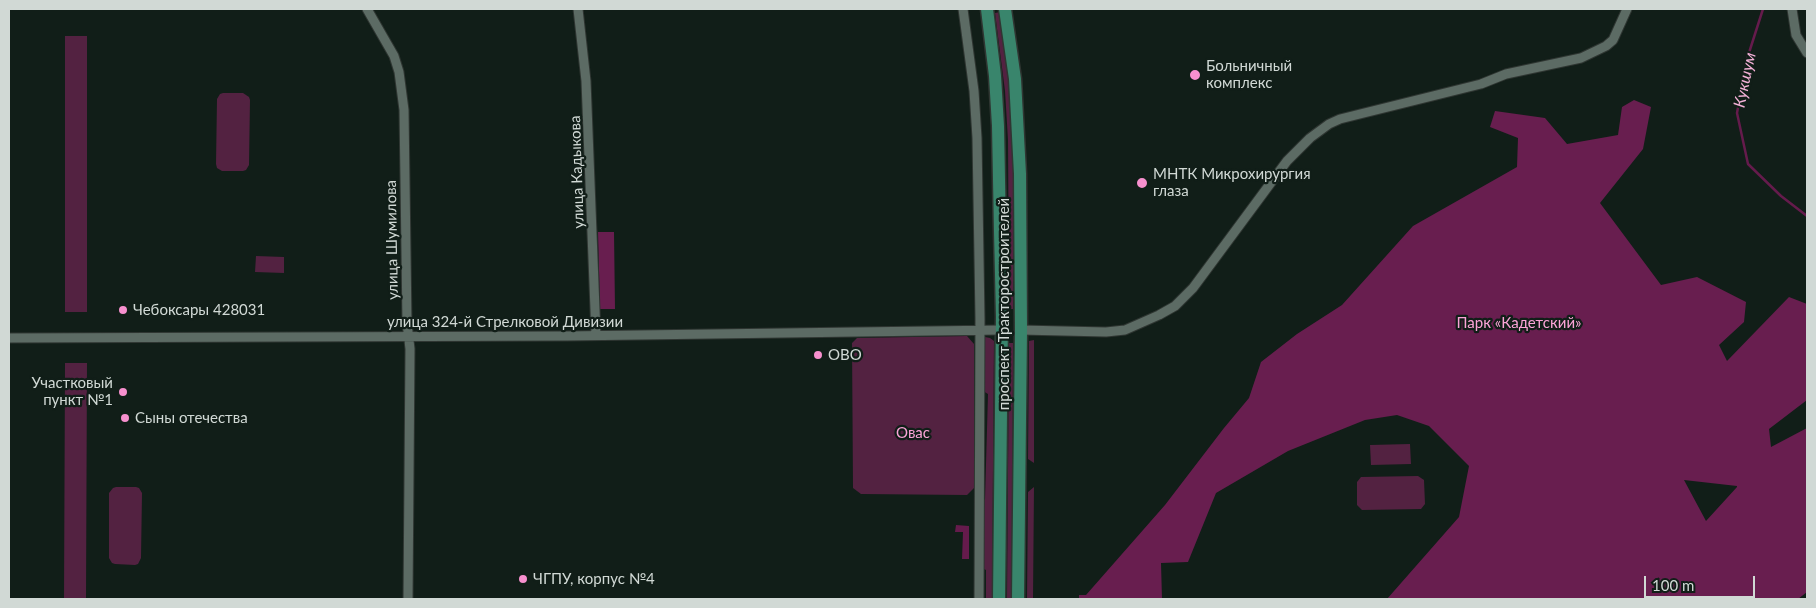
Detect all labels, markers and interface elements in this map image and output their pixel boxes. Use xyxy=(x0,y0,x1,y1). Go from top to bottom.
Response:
water label: Кукшум xyxy=(1730,51,1760,109)
place label: Больничный комплекс xyxy=(1206,57,1292,92)
marker: Больничный комплекс xyxy=(1188,68,1202,82)
street label: улица Кадыкова xyxy=(566,115,588,229)
place label: МНТК Микрохирургия глаза xyxy=(1153,165,1311,200)
marker: МНТК Микрохирургия глаза xyxy=(1135,176,1149,190)
street label: улица Шумилова xyxy=(382,180,402,300)
street label: проспект Тракторостроителей xyxy=(995,198,1013,410)
place label: Чебоксары 428031 xyxy=(133,301,265,319)
marker: Чебоксары 428031 xyxy=(117,304,129,316)
street label: улица 324-й Стрелковой Дивизии xyxy=(387,313,623,331)
park label: Парк «Кадетский» xyxy=(1457,314,1581,332)
place label: ОВО xyxy=(828,346,862,364)
marker: ОВО xyxy=(812,349,824,361)
place label: Участковый пункт №1 xyxy=(32,374,113,409)
marker: Участковый пункт №1 xyxy=(117,386,129,398)
place label: Сыны отечества xyxy=(135,409,248,427)
marker: Сыны отечества xyxy=(119,412,131,424)
park label: Овас xyxy=(896,424,930,442)
scale bar xyxy=(1646,566,1757,598)
place label: ЧГПУ, корпус №4 xyxy=(533,570,655,588)
marker: ЧГПУ, корпус №4 xyxy=(517,573,529,585)
text: 100 m xyxy=(1652,576,1694,594)

